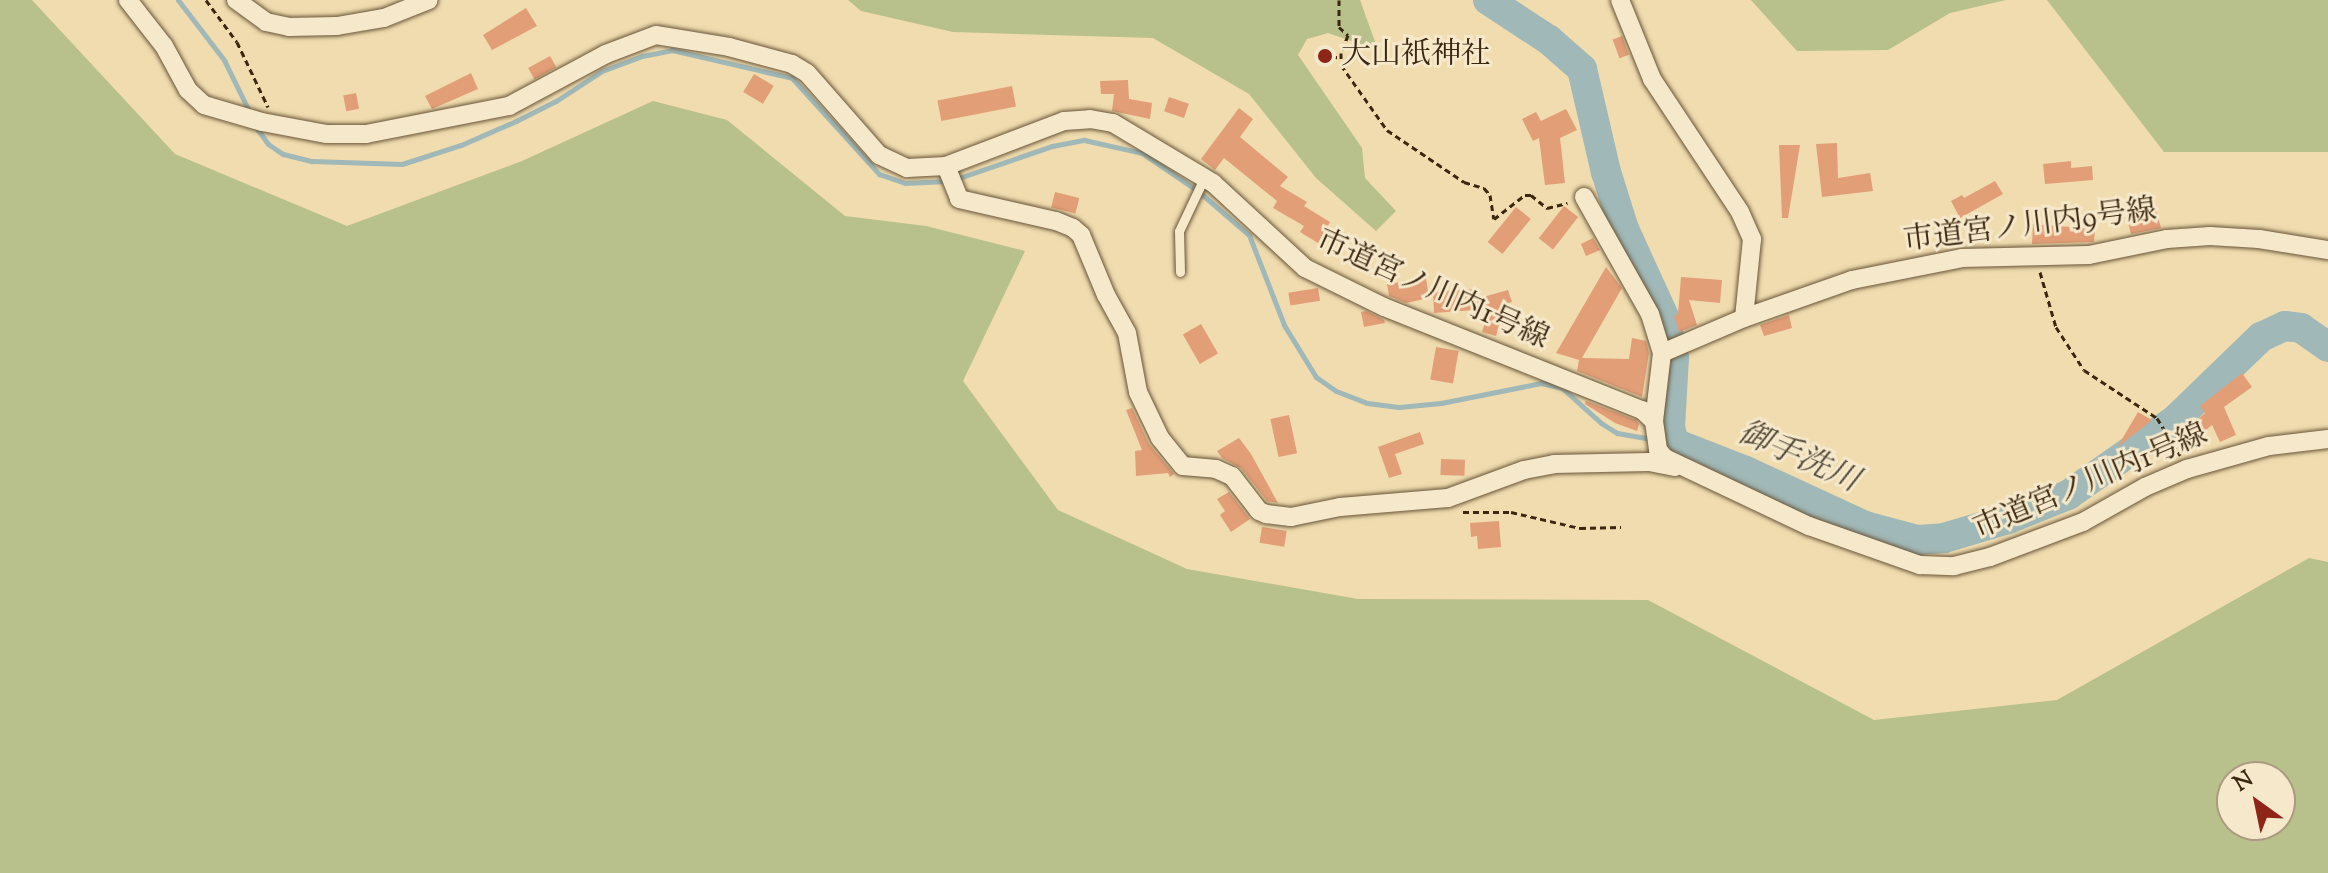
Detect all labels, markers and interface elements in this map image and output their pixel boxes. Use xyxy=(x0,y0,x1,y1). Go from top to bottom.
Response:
place label: 大山衹神社 xyxy=(1341,38,1491,74)
marker: 大山衹神社 xyxy=(1316,47,1334,65)
street label: 市道宮ノ川内9号線 xyxy=(1901,194,2159,260)
street label: 市道宮ノ川内1号線 xyxy=(1310,224,1554,358)
water label: 御手洗川 xyxy=(1732,414,1864,502)
street label: 市道宮ノ川内1号線 xyxy=(1969,418,2213,548)
north arrow xyxy=(2216,761,2296,841)
text: N xyxy=(2228,764,2260,801)

